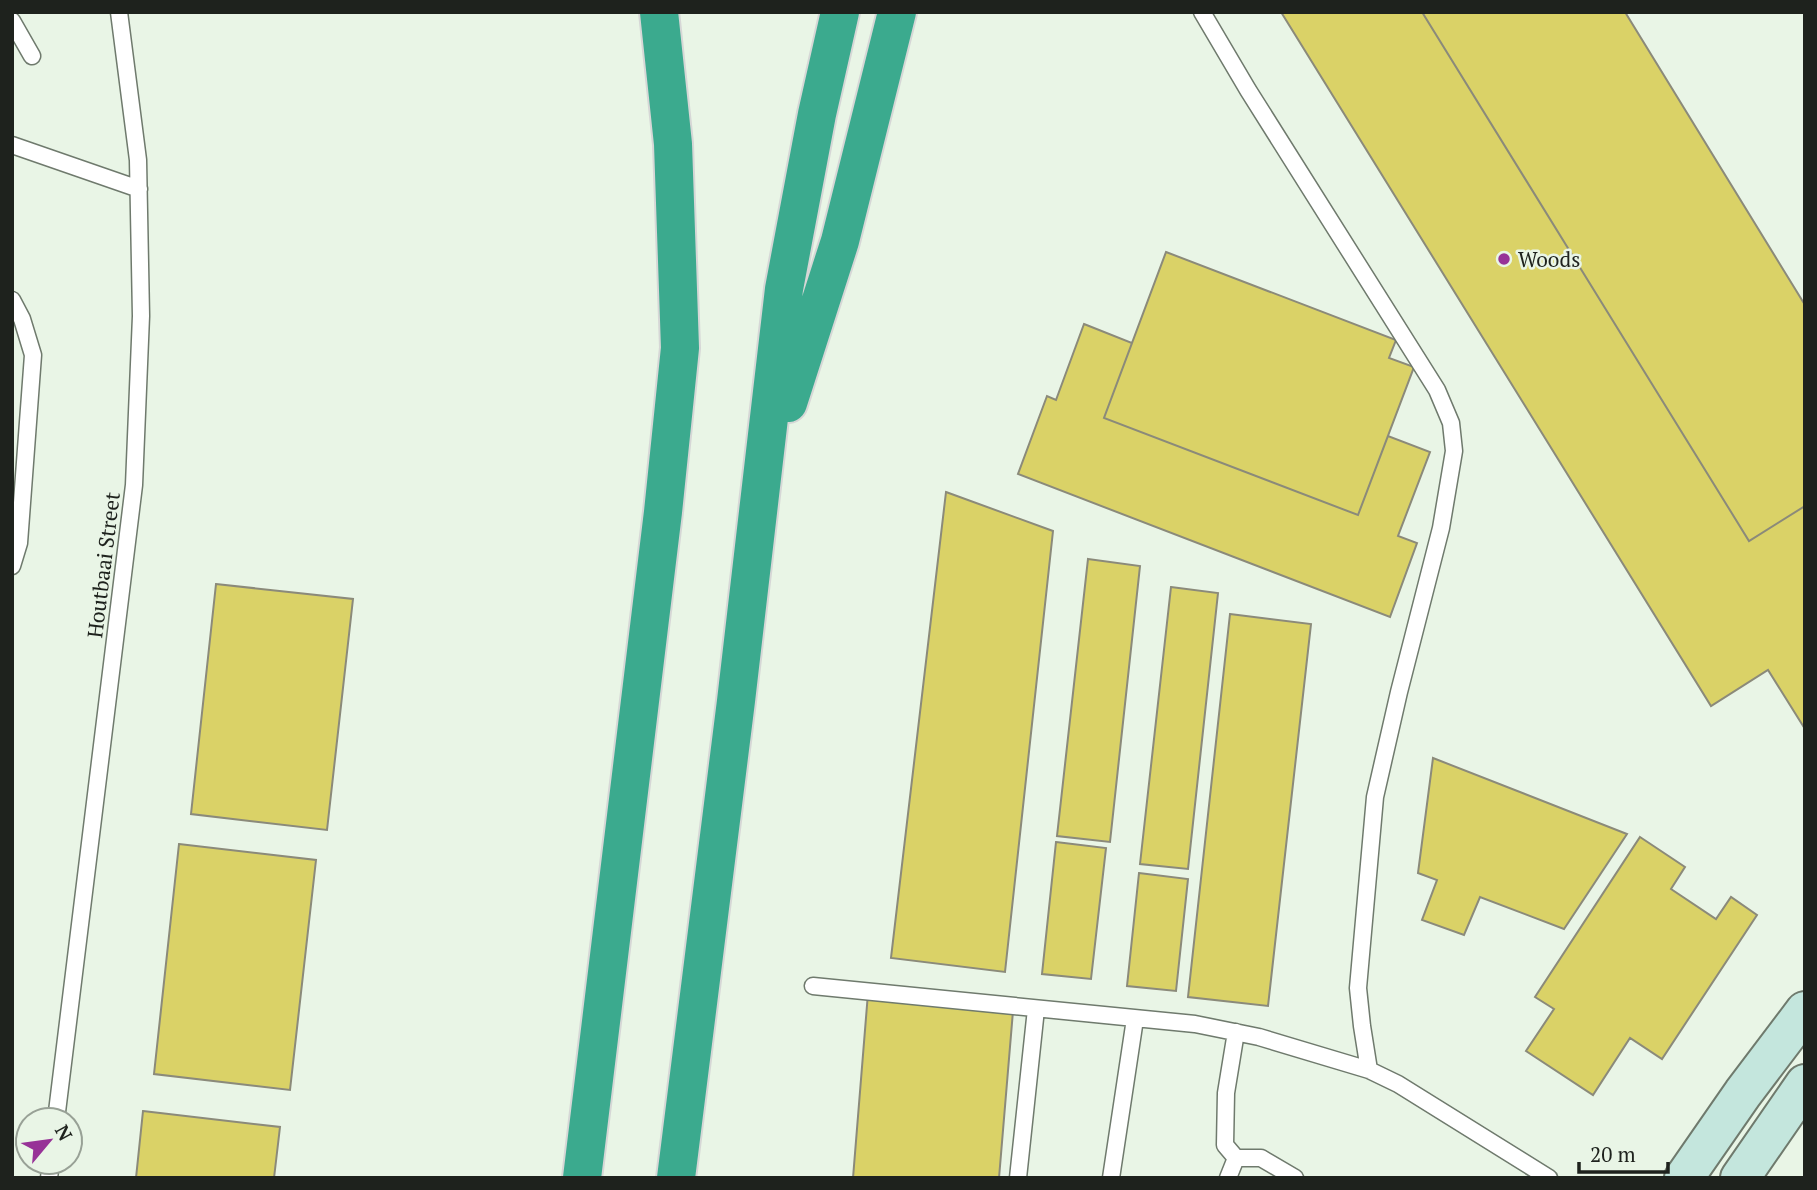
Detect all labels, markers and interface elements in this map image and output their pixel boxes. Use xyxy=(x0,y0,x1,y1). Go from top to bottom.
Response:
place label: Woods xyxy=(1518,245,1580,273)
marker: Woods xyxy=(1496,251,1512,267)
street label: Houtbaai Street xyxy=(80,490,126,640)
north arrow xyxy=(14,1106,84,1176)
text: N xyxy=(50,1120,79,1145)
scale bar xyxy=(1579,1130,1668,1174)
text: 20 m xyxy=(1590,1140,1636,1168)

